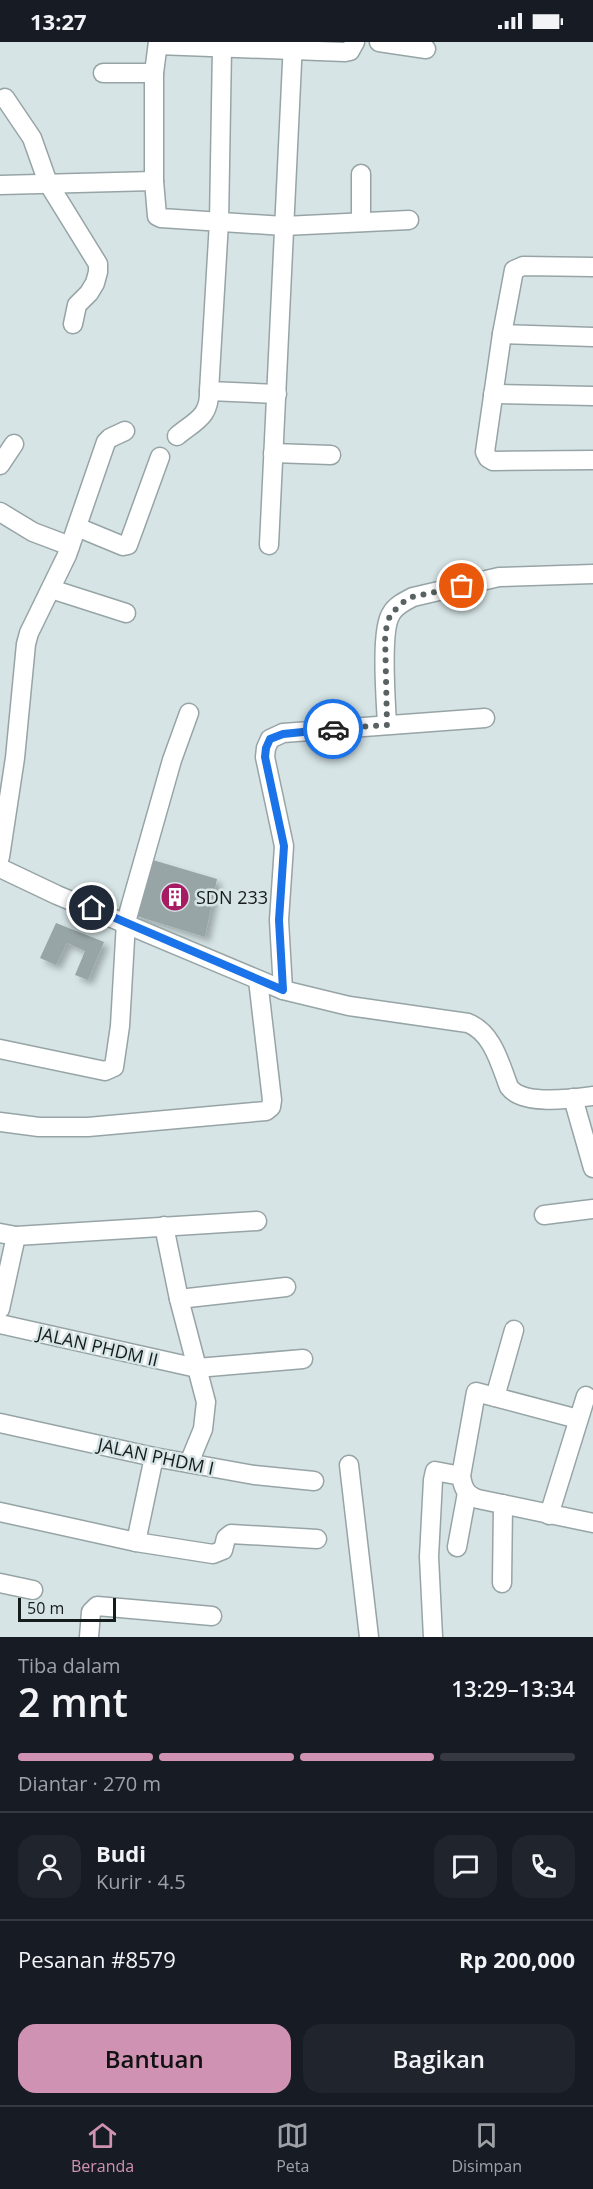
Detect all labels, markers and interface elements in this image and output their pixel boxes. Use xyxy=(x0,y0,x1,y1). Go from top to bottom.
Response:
text: 13:27 xyxy=(30,6,87,36)
pin xyxy=(436,560,487,611)
icon: bag xyxy=(445,569,478,602)
courier xyxy=(303,699,363,759)
icon: car xyxy=(317,713,350,746)
building icon: SDN 233 xyxy=(159,881,191,913)
pin xyxy=(66,882,117,933)
place label: SDN 233 xyxy=(196,885,268,909)
icon: home xyxy=(75,891,108,924)
street label: JALAN PHDM II xyxy=(33,1320,161,1372)
street label: JALAN PHDM I xyxy=(94,1432,216,1480)
scale bar xyxy=(18,1595,116,1622)
text: 50 m xyxy=(27,1597,64,1619)
text: Tiba dalam xyxy=(18,1652,121,1679)
text: 13:29–13:34 xyxy=(451,1673,575,1703)
text: 2 mnt xyxy=(18,1675,128,1728)
text: Diantar · 270 m xyxy=(18,1770,161,1797)
button: person xyxy=(18,1835,81,1898)
button: chat xyxy=(434,1835,497,1898)
button: phone xyxy=(512,1835,575,1898)
text: Budi xyxy=(96,1838,146,1868)
text: Kurir · 4.5 xyxy=(96,1868,186,1895)
text: Pesanan #8579 xyxy=(18,1944,176,1974)
text: Rp 200,000 xyxy=(459,1944,575,1974)
button: Bantuan xyxy=(18,2024,291,2093)
button: Bagikan xyxy=(303,2024,575,2093)
tab: Beranda xyxy=(71,2119,134,2177)
tab: Peta xyxy=(276,2119,309,2177)
tab: Disimpan xyxy=(451,2119,522,2177)

